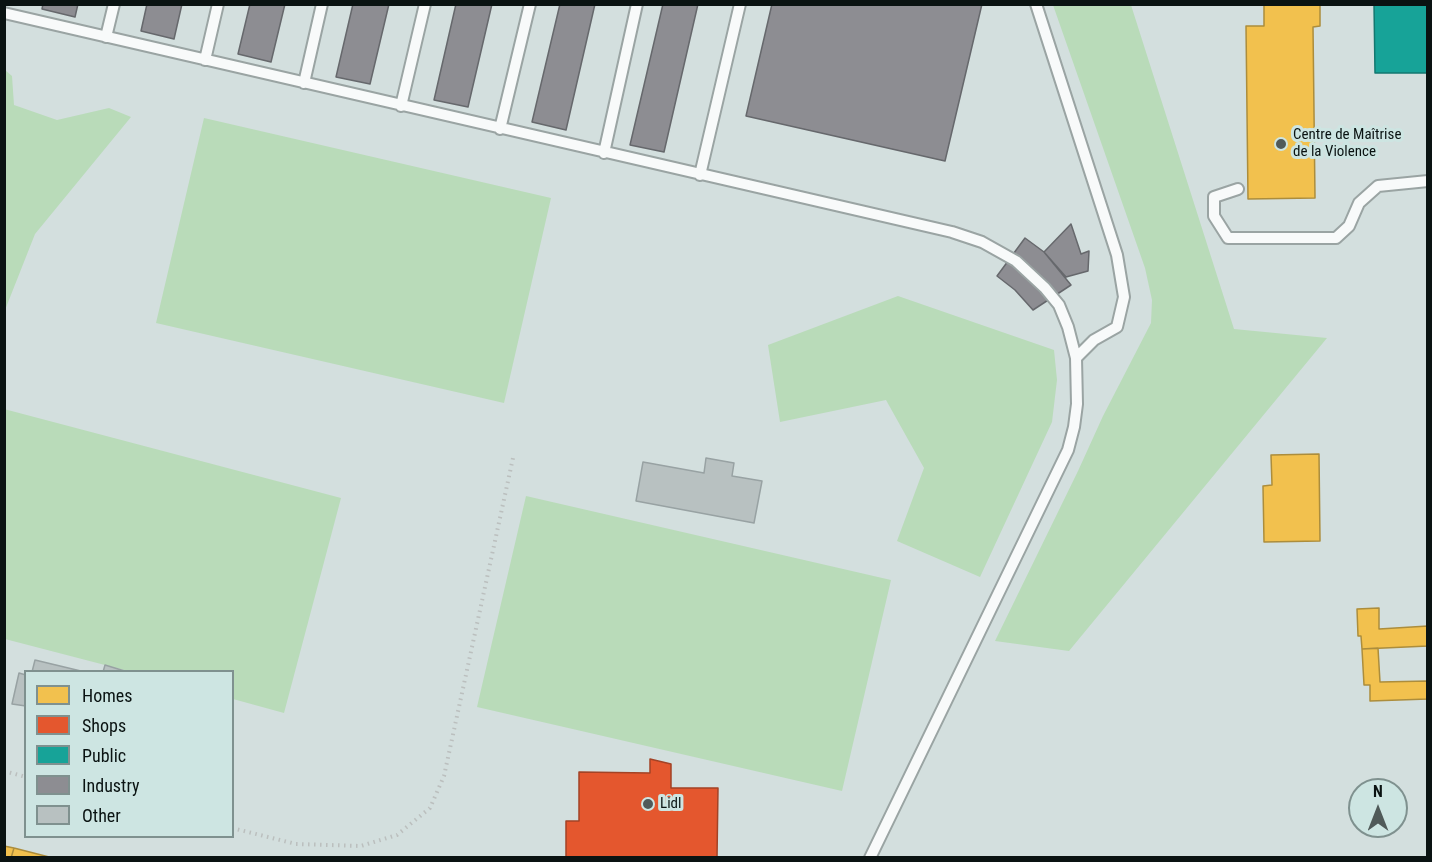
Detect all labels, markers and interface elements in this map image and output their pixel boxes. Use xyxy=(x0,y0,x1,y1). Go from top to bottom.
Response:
place label: Centre de Maîtrise de la Violence xyxy=(1293,126,1401,161)
marker: Centre de Maîtrise de la Violence xyxy=(1274,137,1288,151)
legend xyxy=(24,670,234,838)
text: Homes xyxy=(82,685,132,706)
text: Shops xyxy=(82,715,126,736)
text: Public xyxy=(82,745,126,766)
text: Industry xyxy=(82,775,140,796)
north arrow xyxy=(1348,778,1408,838)
text: N xyxy=(1373,782,1383,801)
place label: Lidl xyxy=(660,795,681,813)
marker: Lidl xyxy=(641,797,655,811)
text: Other xyxy=(82,805,121,826)

